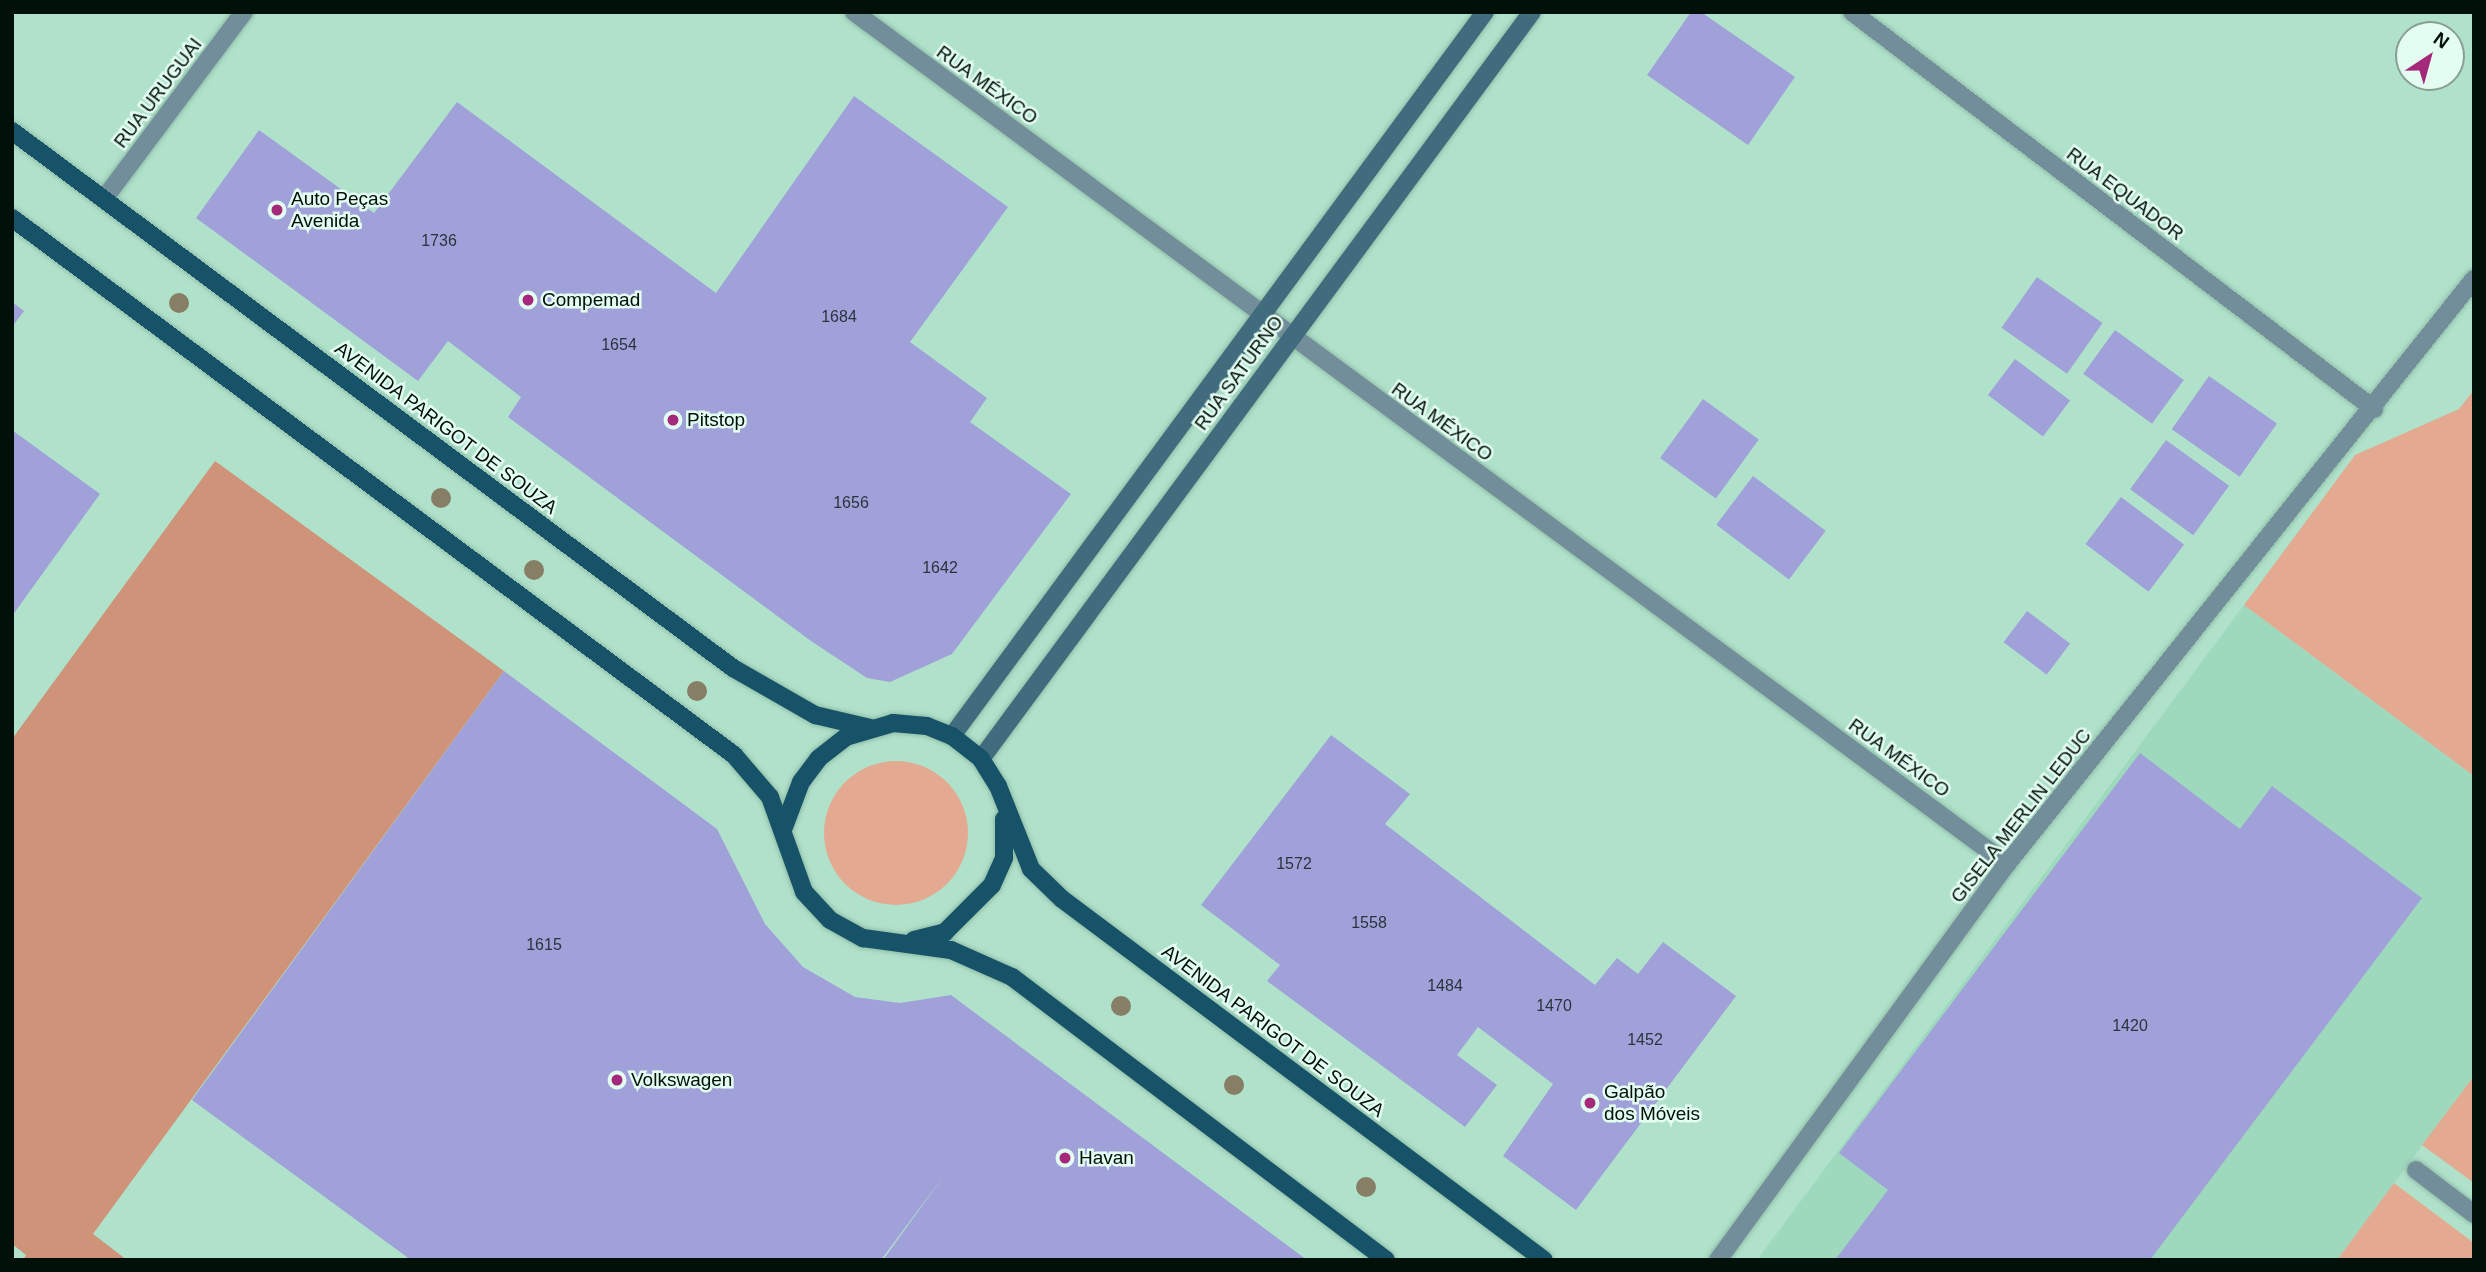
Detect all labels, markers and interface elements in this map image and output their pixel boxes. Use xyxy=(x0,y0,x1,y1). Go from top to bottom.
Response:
north arrow xyxy=(2395,21,2465,91)
text: N xyxy=(2430,28,2453,53)
street label: RUA URUGUAI xyxy=(109,33,207,153)
street label: RUA MÉXICO xyxy=(932,40,1042,130)
street label: RUA EQUADOR xyxy=(2062,142,2188,246)
place label: Auto Peças Avenida xyxy=(291,188,388,232)
marker: Auto Peças Avenida xyxy=(269,202,285,218)
house number: 1736 xyxy=(421,231,457,251)
place label: Compemad xyxy=(542,289,640,311)
marker: Compemad xyxy=(520,292,536,308)
house number: 1684 xyxy=(821,307,857,327)
street label: RUA SATURNO xyxy=(1190,311,1288,435)
house number: 1654 xyxy=(601,335,637,355)
street label: AVENIDA PARIGOT DE SOUZA xyxy=(330,337,562,519)
street label: RUA MÉXICO xyxy=(1387,377,1497,467)
place label: Pitstop xyxy=(687,409,745,431)
marker: Pitstop xyxy=(665,412,681,428)
house number: 1656 xyxy=(833,493,869,513)
house number: 1642 xyxy=(922,558,958,578)
street label: RUA MÉXICO xyxy=(1844,713,1954,803)
street label: GISELA MERLIN LEDUC xyxy=(1946,724,2096,908)
house number: 1572 xyxy=(1276,854,1312,874)
house number: 1558 xyxy=(1351,913,1387,933)
house number: 1615 xyxy=(526,935,562,955)
street label: AVENIDA PARIGOT DE SOUZA xyxy=(1157,940,1389,1122)
house number: 1484 xyxy=(1427,976,1463,996)
house number: 1470 xyxy=(1536,996,1572,1016)
house number: 1420 xyxy=(2112,1016,2148,1036)
house number: 1452 xyxy=(1627,1030,1663,1050)
place label: Volkswagen xyxy=(631,1069,732,1091)
marker: Volkswagen xyxy=(609,1072,625,1088)
place label: Galpão dos Móveis xyxy=(1604,1081,1700,1125)
marker: Galpão dos Móveis xyxy=(1582,1095,1598,1111)
place label: Havan xyxy=(1079,1147,1134,1169)
marker: Havan xyxy=(1057,1150,1073,1166)

